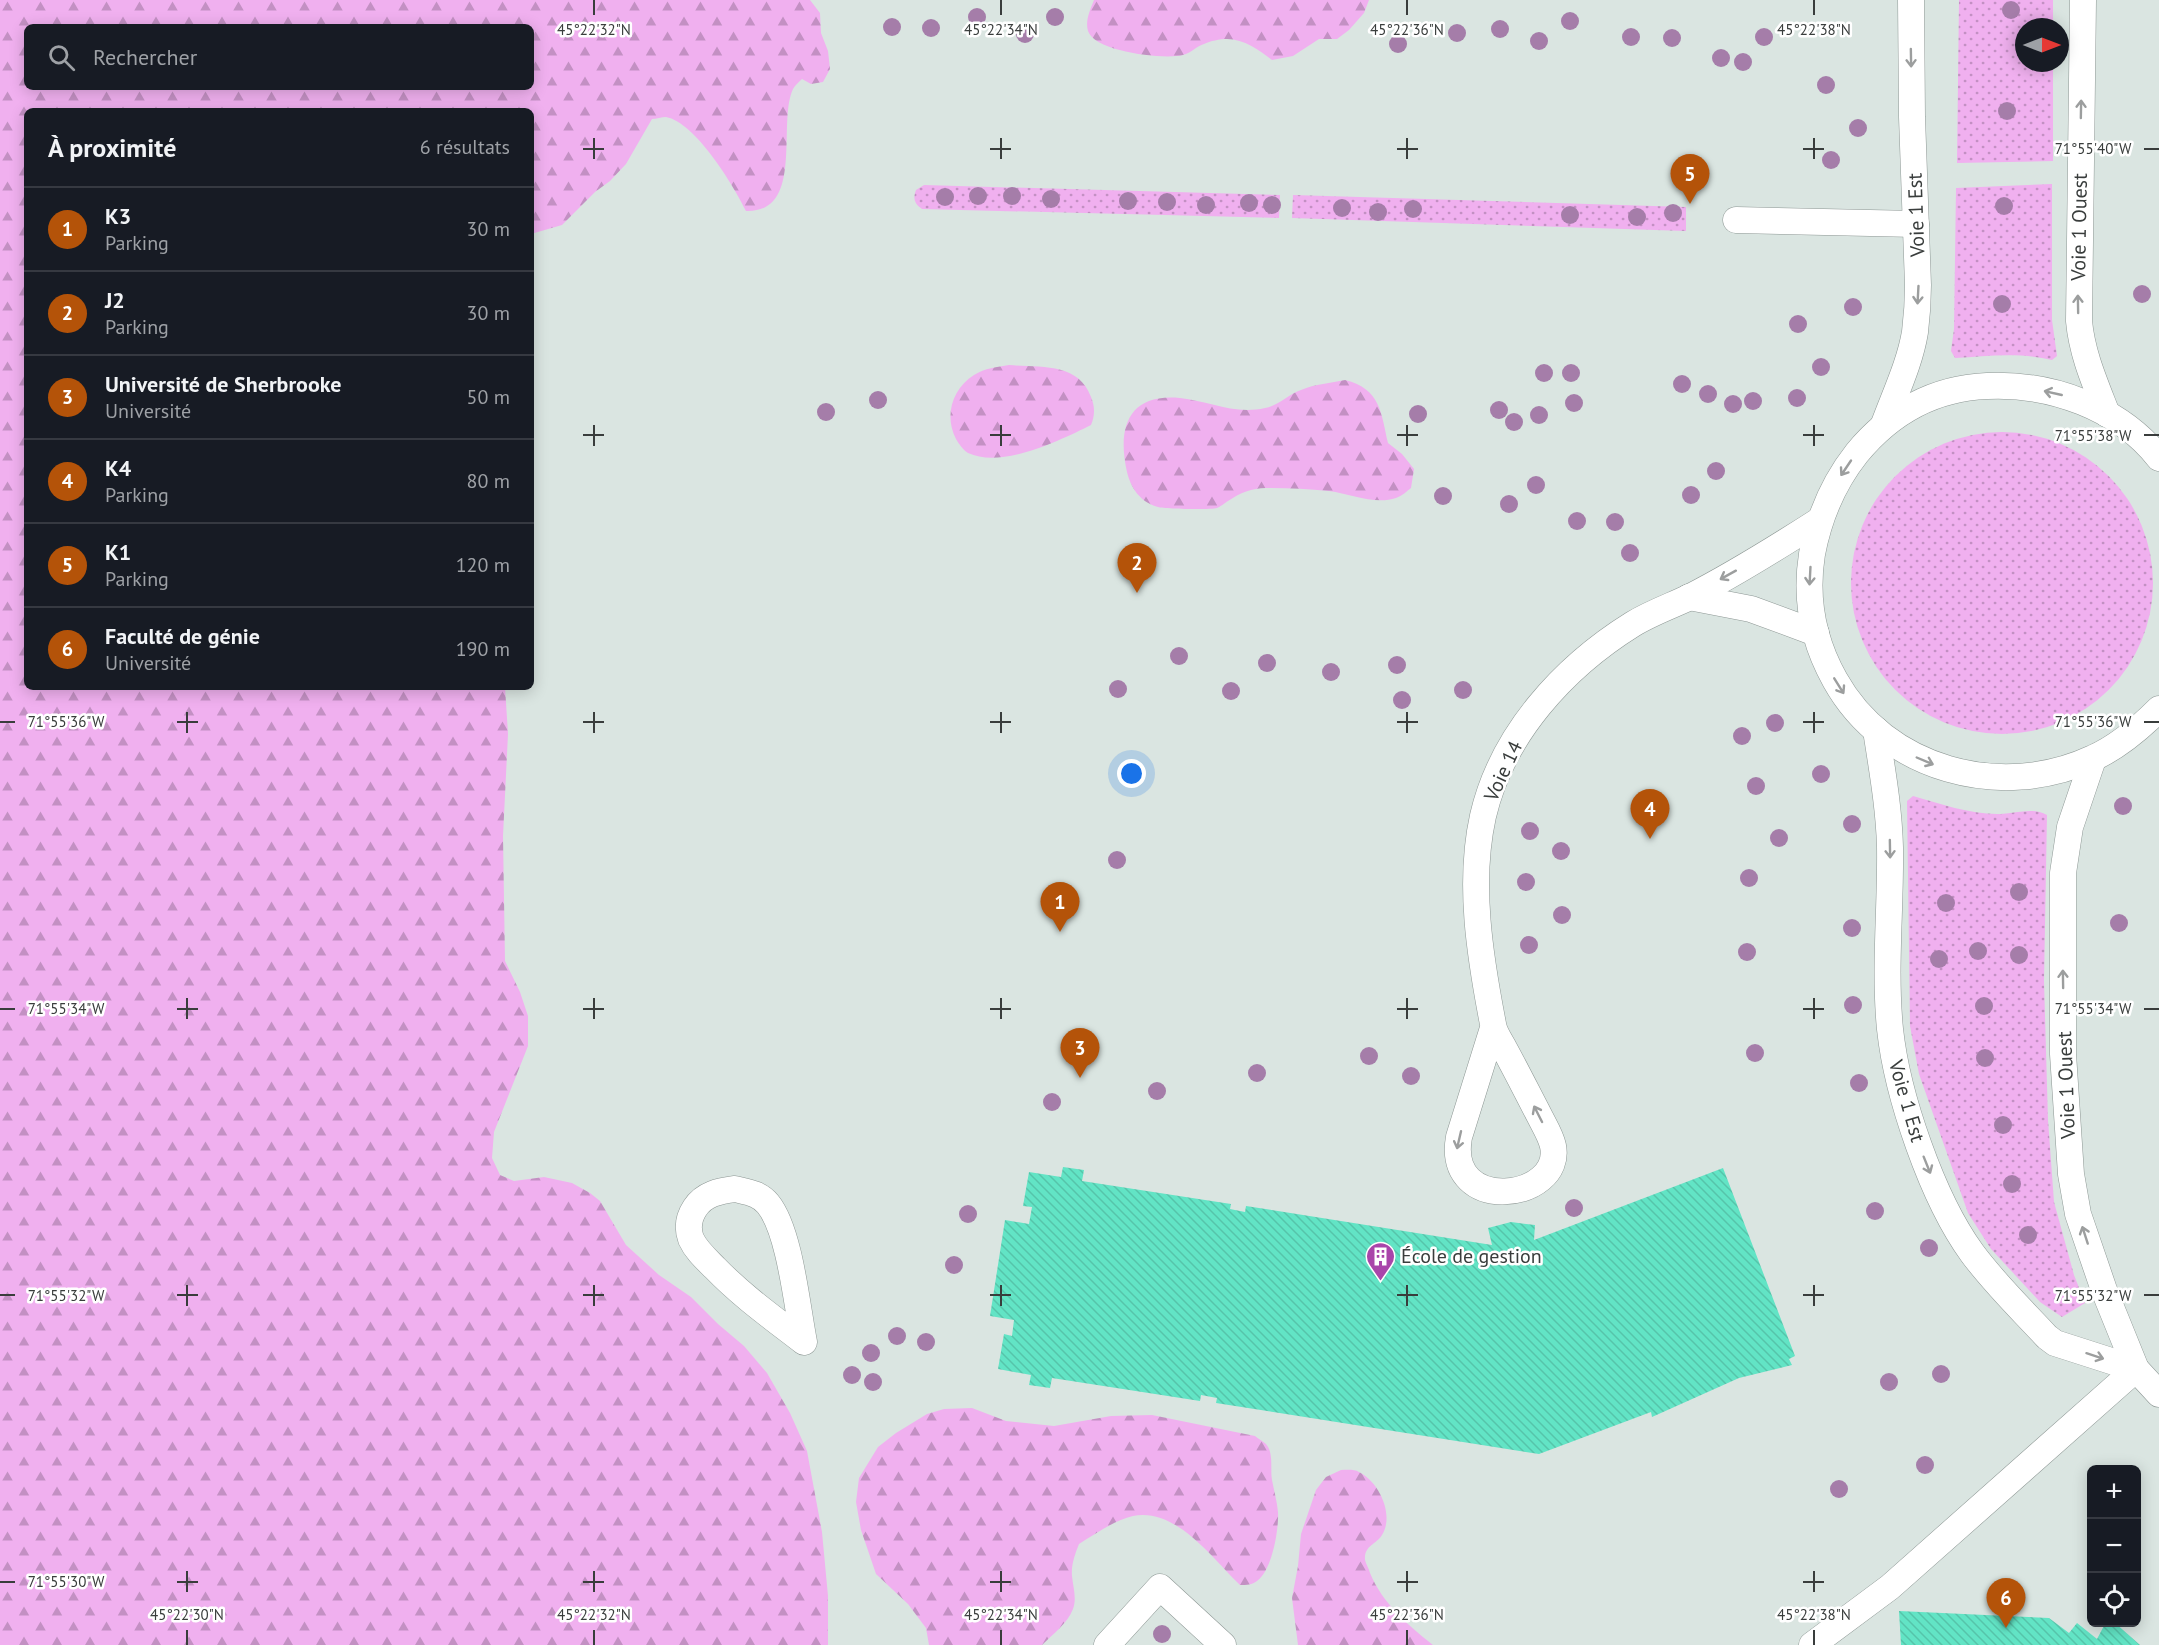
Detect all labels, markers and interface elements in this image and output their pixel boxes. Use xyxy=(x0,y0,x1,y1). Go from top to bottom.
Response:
north arrow xyxy=(2015,18,2069,72)
text: 45°22'32"N xyxy=(557,20,631,39)
text: 45°22'34"N xyxy=(964,20,1038,39)
text: 45°22'36"N xyxy=(1370,20,1444,39)
text: 45°22'38"N xyxy=(1777,20,1851,39)
search box xyxy=(24,24,534,90)
icon: search xyxy=(45,41,78,74)
text: Rechercher xyxy=(93,43,197,71)
one-way arrow xyxy=(1905,48,1917,68)
one-way arrow xyxy=(2075,100,2087,120)
text: À proximité xyxy=(48,131,176,164)
text: 6 résultats xyxy=(420,134,510,160)
text: 71°55'40"W xyxy=(2055,139,2132,158)
pin: 5 xyxy=(1670,154,1710,204)
street label: Voie 1 Est xyxy=(1902,172,1930,258)
street label: Voie 1 Ouest xyxy=(2065,173,2093,282)
text: K3 xyxy=(105,202,131,230)
text: 1 xyxy=(62,216,73,242)
text: 30 m xyxy=(467,216,510,242)
text: Parking xyxy=(105,230,169,256)
one-way arrow xyxy=(1912,285,1923,305)
text: J2 xyxy=(105,286,125,314)
one-way arrow xyxy=(2073,295,2084,315)
text: 2 xyxy=(62,300,73,326)
text: 30 m xyxy=(467,300,510,326)
text: Parking xyxy=(105,314,169,340)
text: Université de Sherbrooke xyxy=(105,370,341,398)
text: 3 xyxy=(62,384,73,410)
text: 50 m xyxy=(467,384,510,410)
one-way arrow xyxy=(2044,386,2063,398)
text: Université xyxy=(105,398,191,424)
text: 71°55'38"W xyxy=(2055,426,2132,445)
text: K4 xyxy=(105,454,131,482)
one-way arrow xyxy=(1840,459,1852,476)
text: 4 xyxy=(62,468,73,494)
text: 80 m xyxy=(467,468,510,494)
text: Parking xyxy=(105,482,169,508)
text: K1 xyxy=(105,538,131,566)
pin: 2 xyxy=(1118,544,1156,593)
text: 5 xyxy=(62,552,73,578)
text: 120 m xyxy=(456,552,510,578)
text: Parking xyxy=(105,566,169,592)
one-way arrow xyxy=(1804,566,1815,586)
one-way arrow xyxy=(1720,569,1737,581)
text: Faculté de génie xyxy=(105,622,260,650)
text: 6 xyxy=(62,636,73,662)
text: 190 m xyxy=(456,636,510,662)
text: Université xyxy=(105,650,191,676)
one-way arrow xyxy=(1833,677,1845,694)
text: 71°55'36"W xyxy=(28,712,105,731)
text: 71°55'36"W xyxy=(2055,712,2132,731)
street label: Voie 14 xyxy=(1477,737,1528,806)
one-way arrow xyxy=(1916,756,1934,767)
your location xyxy=(1117,759,1146,788)
pin: 4 xyxy=(1630,790,1670,839)
one-way arrow xyxy=(1884,839,1895,859)
pin: 1 xyxy=(1040,882,1080,932)
one-way arrow xyxy=(2057,969,2069,989)
text: 71°55'34"W xyxy=(28,999,105,1018)
text: 71°55'34"W xyxy=(2055,999,2132,1018)
pin: 3 xyxy=(1060,1028,1100,1078)
street label: Voie 1 Ouest xyxy=(2051,1030,2081,1140)
street label: Voie 1 Est xyxy=(1883,1056,1931,1145)
one-way arrow xyxy=(1532,1105,1544,1123)
one-way arrow xyxy=(1453,1129,1464,1149)
one-way arrow xyxy=(1922,1155,1933,1173)
one-way arrow xyxy=(2078,1226,2089,1245)
building icon: École de gestion xyxy=(1364,1240,1396,1282)
place label: École de gestion xyxy=(1401,1243,1542,1269)
text: 71°55'32"W xyxy=(28,1286,105,1305)
text: 71°55'32"W xyxy=(2055,1286,2132,1305)
one-way arrow xyxy=(2085,1351,2104,1362)
map controls xyxy=(2087,1465,2141,1627)
button: + xyxy=(2087,1465,2141,1519)
button: − xyxy=(2087,1519,2141,1573)
text: 71°55'30"W xyxy=(28,1572,105,1591)
button: locate xyxy=(2087,1573,2141,1627)
pin: 6 xyxy=(1986,1578,2026,1628)
text: 45°22'30"N xyxy=(150,1605,224,1624)
text: 45°22'32"N xyxy=(557,1605,631,1624)
text: 45°22'34"N xyxy=(964,1605,1038,1624)
text: 45°22'36"N xyxy=(1370,1605,1444,1624)
text: 45°22'38"N xyxy=(1777,1605,1851,1624)

